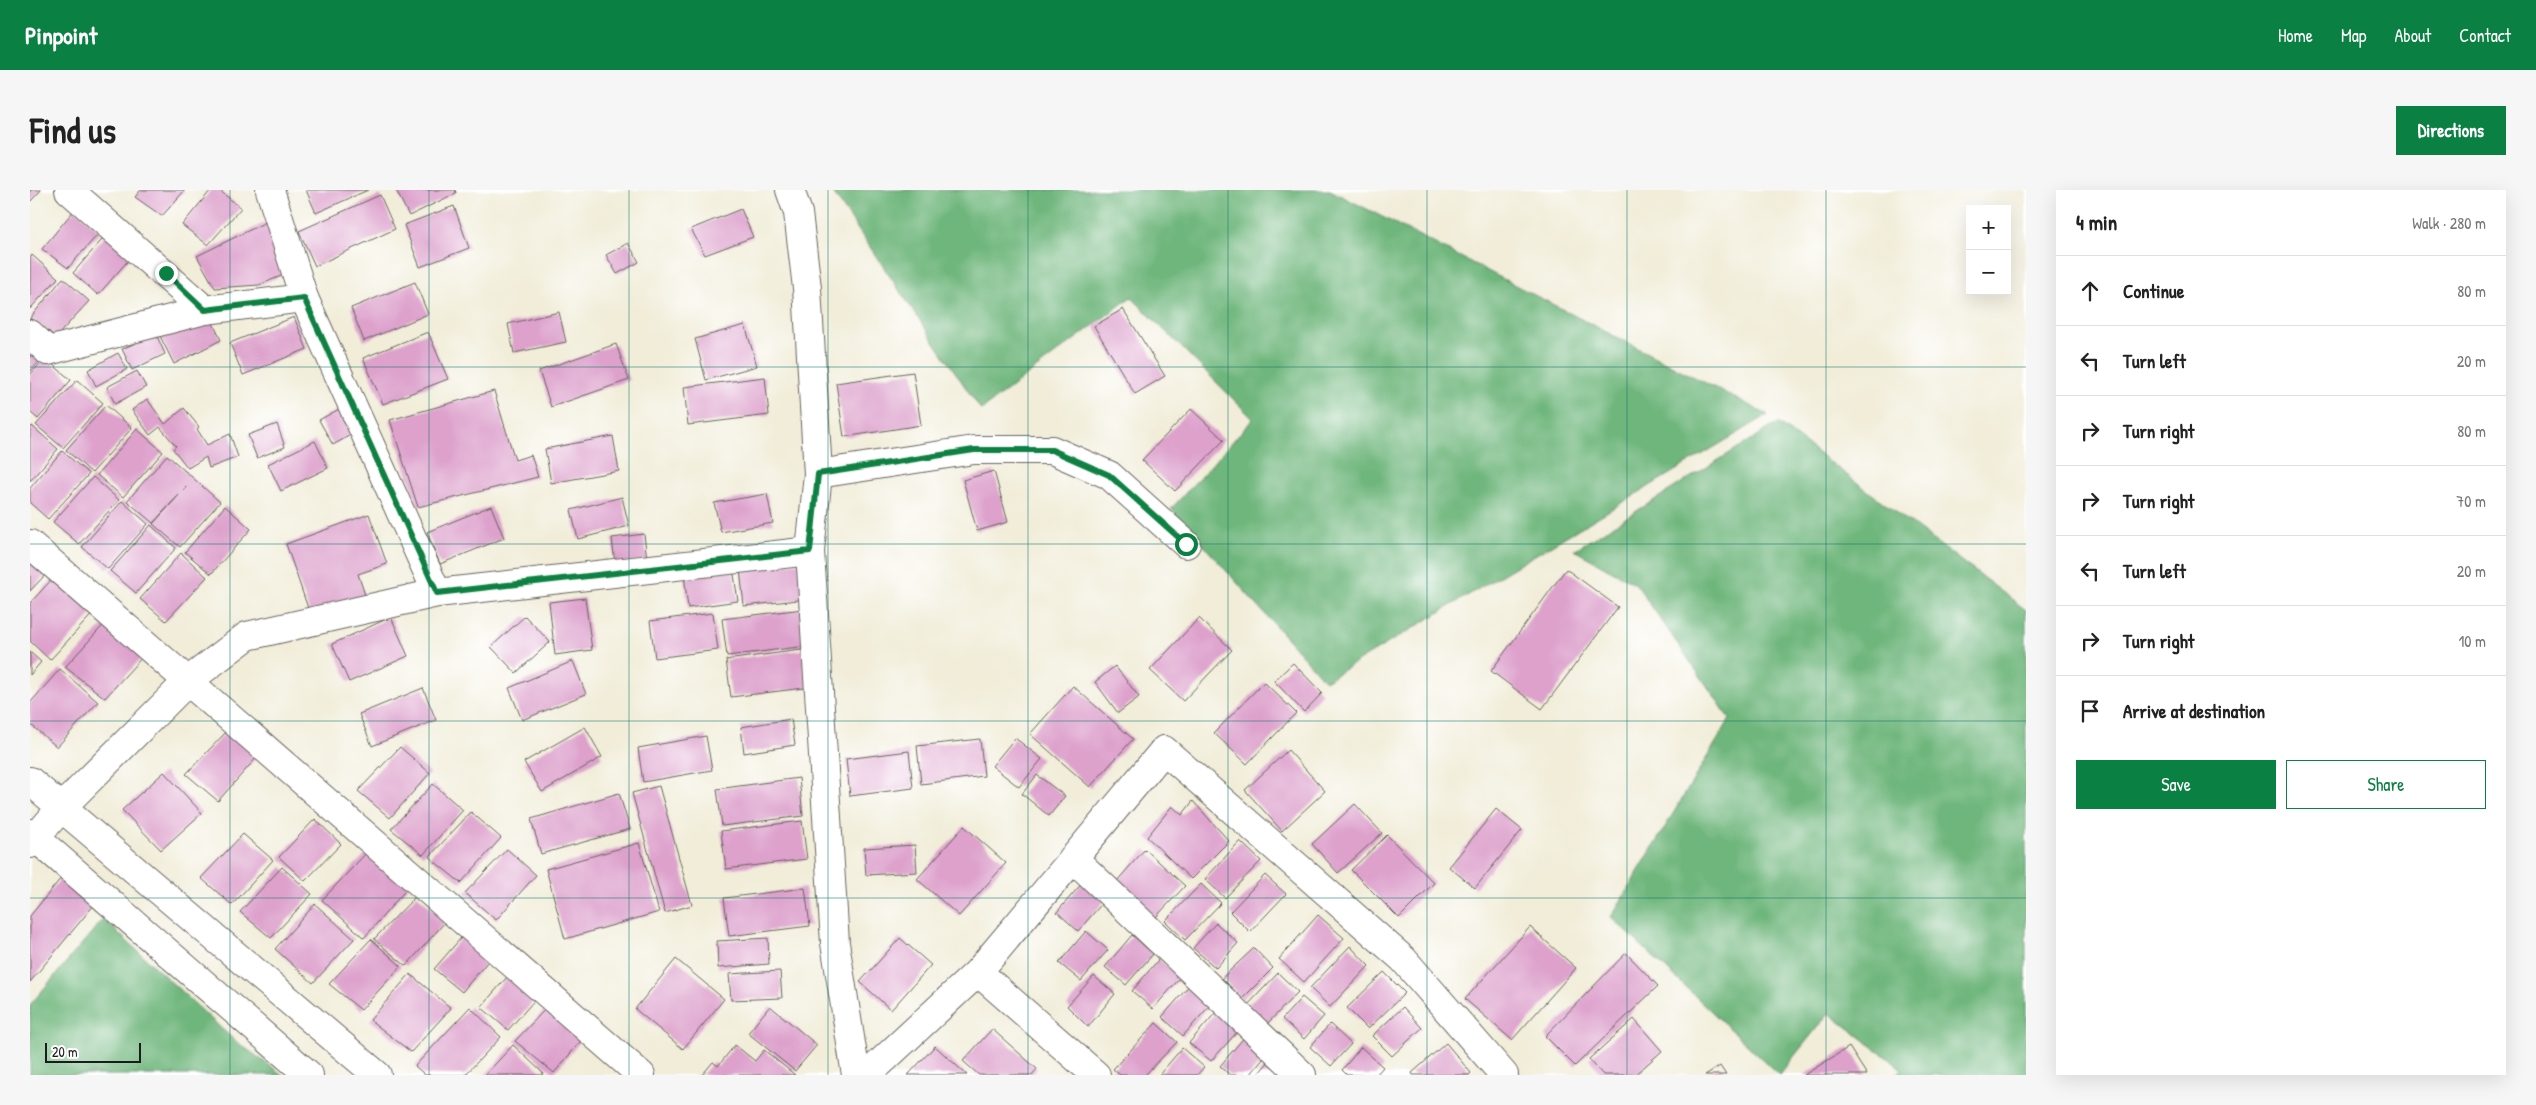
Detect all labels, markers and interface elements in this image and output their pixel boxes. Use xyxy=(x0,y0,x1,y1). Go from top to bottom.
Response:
text: Pinpoint xyxy=(25,19,97,51)
text: Home xyxy=(2278,23,2313,48)
text: Map xyxy=(2341,23,2366,48)
text: About xyxy=(2394,23,2431,48)
text: Contact xyxy=(2459,23,2511,48)
button: Directions xyxy=(2396,106,2506,155)
text: Find us xyxy=(30,107,116,154)
map controls xyxy=(1966,205,2011,295)
button: + xyxy=(1966,205,2011,250)
text: 4 min xyxy=(2076,208,2117,237)
text: Walk · 280 m xyxy=(2412,212,2486,234)
button: − xyxy=(1966,250,2011,295)
route end xyxy=(155,262,178,285)
icon: ahead xyxy=(2076,277,2104,305)
text: Continue xyxy=(2123,278,2184,304)
text: 80 m xyxy=(2457,280,2486,302)
icon: left xyxy=(2076,347,2104,375)
text: Turn left xyxy=(2123,348,2186,374)
text: 20 m xyxy=(2457,350,2486,372)
icon: right xyxy=(2076,417,2104,445)
text: Turn right xyxy=(2123,418,2194,444)
text: 80 m xyxy=(2457,420,2486,442)
icon: right xyxy=(2076,487,2104,515)
text: Turn right xyxy=(2123,488,2194,514)
text: 70 m xyxy=(2456,490,2486,512)
route start xyxy=(1175,533,1198,556)
icon: left xyxy=(2076,557,2104,585)
text: Turn left xyxy=(2123,558,2186,584)
text: 20 m xyxy=(2457,560,2486,582)
icon: right xyxy=(2076,627,2104,655)
text: Turn right xyxy=(2123,628,2194,654)
text: 10 m xyxy=(2458,630,2486,652)
icon: arrive xyxy=(2076,697,2104,725)
text: Arrive at destination xyxy=(2123,698,2265,724)
button: Save xyxy=(2076,760,2276,809)
button: Share xyxy=(2286,760,2486,809)
scale bar xyxy=(45,1040,141,1063)
text: 20 m xyxy=(52,1042,78,1061)

